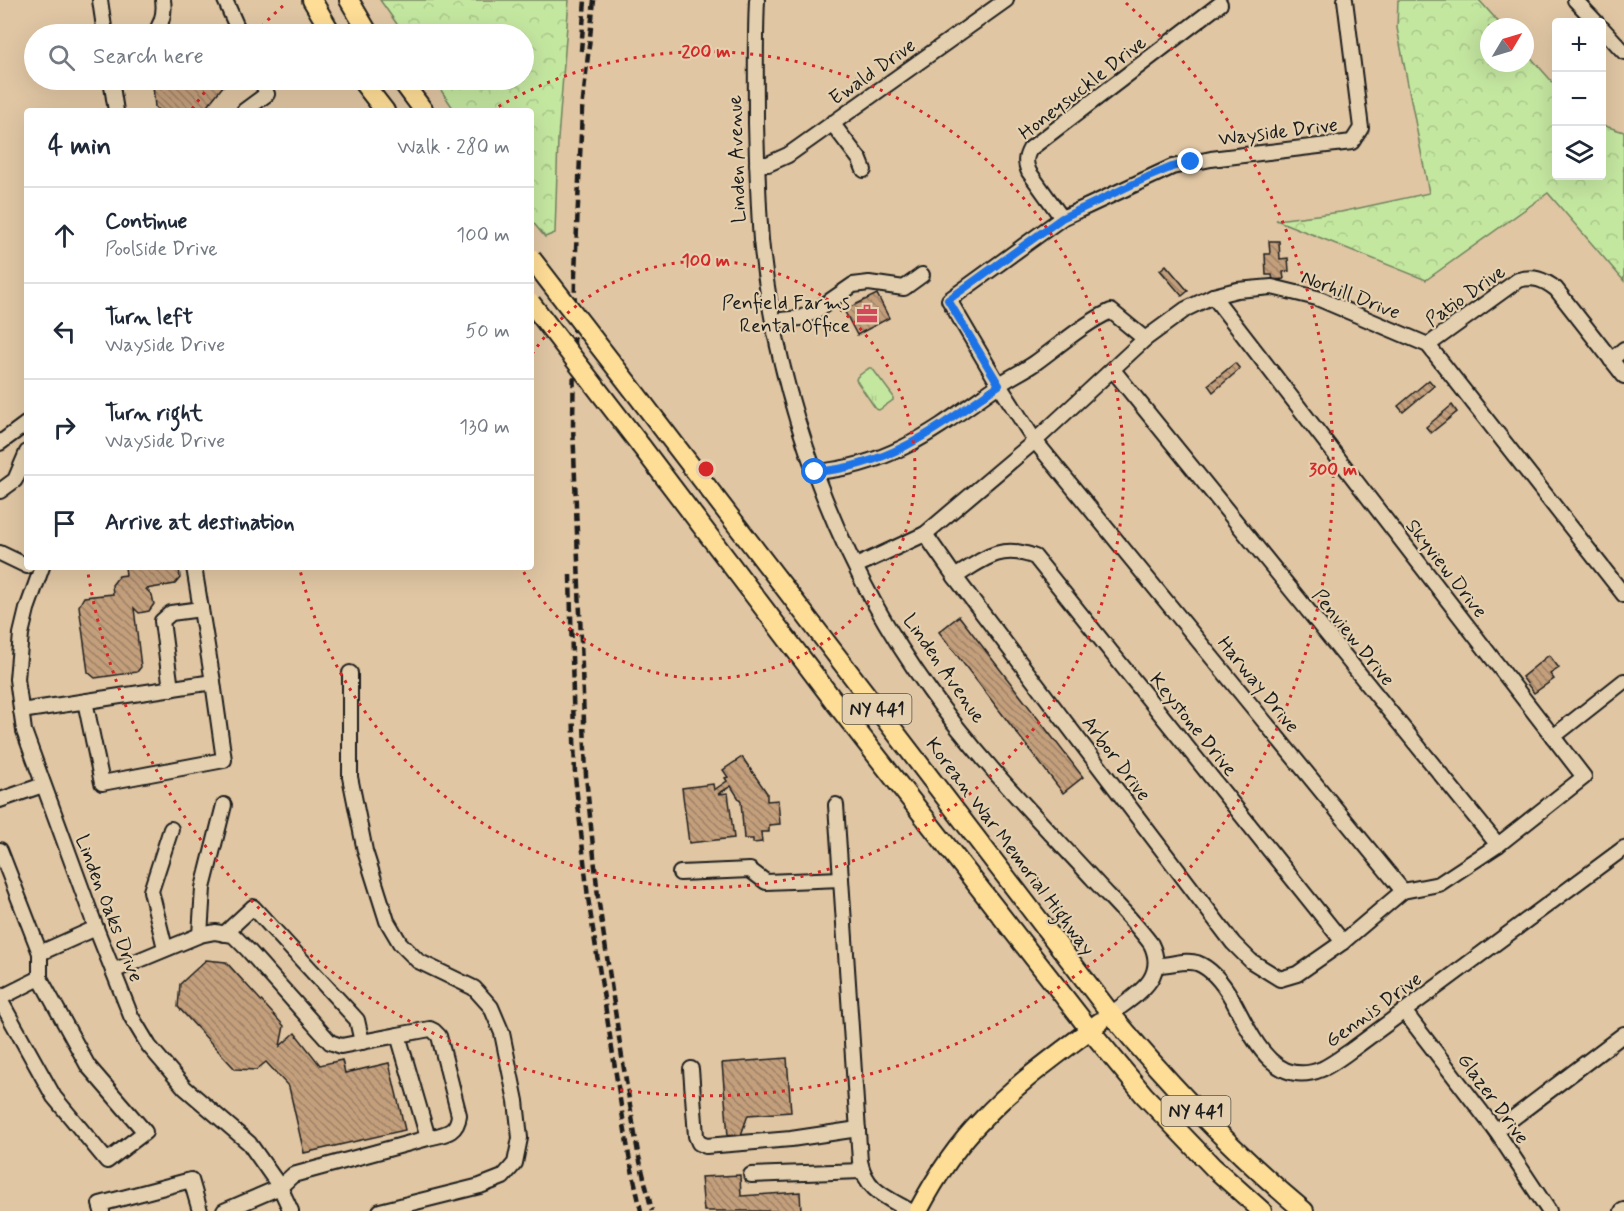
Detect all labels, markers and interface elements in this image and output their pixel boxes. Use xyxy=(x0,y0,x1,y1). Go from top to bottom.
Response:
north arrow xyxy=(1480,18,1534,72)
map controls xyxy=(1552,18,1606,180)
button: + xyxy=(1552,18,1606,72)
search box xyxy=(24,24,534,90)
street label: Honeysuckle Drive xyxy=(1013,30,1153,147)
street label: Ewald Drive xyxy=(824,32,922,112)
text: 200 m xyxy=(681,40,731,64)
icon: search xyxy=(45,41,78,74)
text: Search here xyxy=(93,43,204,71)
button: − xyxy=(1552,72,1606,126)
street label: Linden Avenue xyxy=(722,94,753,223)
street label: Wayside Drive xyxy=(1217,112,1340,153)
button: layers xyxy=(1552,126,1606,180)
text: 4 min xyxy=(48,130,111,164)
text: Walk · 280 m xyxy=(397,134,510,161)
route end xyxy=(1177,148,1203,174)
text: Continue xyxy=(105,208,187,236)
icon: ahead xyxy=(48,219,81,252)
text: 100 m xyxy=(456,222,510,249)
text: Poolside Drive xyxy=(105,236,218,263)
text: 100 m xyxy=(682,249,730,273)
street label: Patio Drive xyxy=(1420,259,1511,334)
street label: Norhill Drive xyxy=(1297,264,1404,327)
place label: Penfield Farms Rental Office xyxy=(722,290,850,340)
office icon: Penfield Farms Rental Office xyxy=(855,302,879,326)
text: Turn left xyxy=(105,304,193,332)
icon: left xyxy=(48,315,81,348)
text: 50 m xyxy=(465,318,510,345)
text: Wayside Drive xyxy=(105,332,225,359)
text: Turn right xyxy=(105,400,203,428)
icon: right xyxy=(48,411,81,444)
text: 130 m xyxy=(459,414,510,441)
text: Wayside Drive xyxy=(105,428,225,455)
route start xyxy=(801,458,827,484)
text: 300 m xyxy=(1309,458,1357,482)
centre of rings xyxy=(696,459,716,479)
icon: arrive xyxy=(48,507,81,540)
text: Arrive at destination xyxy=(105,509,295,537)
street label: Skyview Drive xyxy=(1399,514,1493,624)
street label: Penview Drive xyxy=(1305,584,1400,692)
street label: Linden Avenue xyxy=(896,609,992,729)
street label: Harway Drive xyxy=(1210,631,1305,739)
street label: Keystone Drive xyxy=(1143,667,1243,783)
road number: NY 441 xyxy=(842,694,912,724)
street label: Arbor Drive xyxy=(1075,711,1157,807)
street label: Korean War Memorial Highway xyxy=(917,732,1101,963)
street label: Linden Oaks Drive xyxy=(68,831,149,986)
street label: Gennis Drive xyxy=(1320,966,1428,1054)
street label: Glazer Drive xyxy=(1451,1048,1535,1150)
road number: NY 441 xyxy=(1162,1096,1230,1126)

